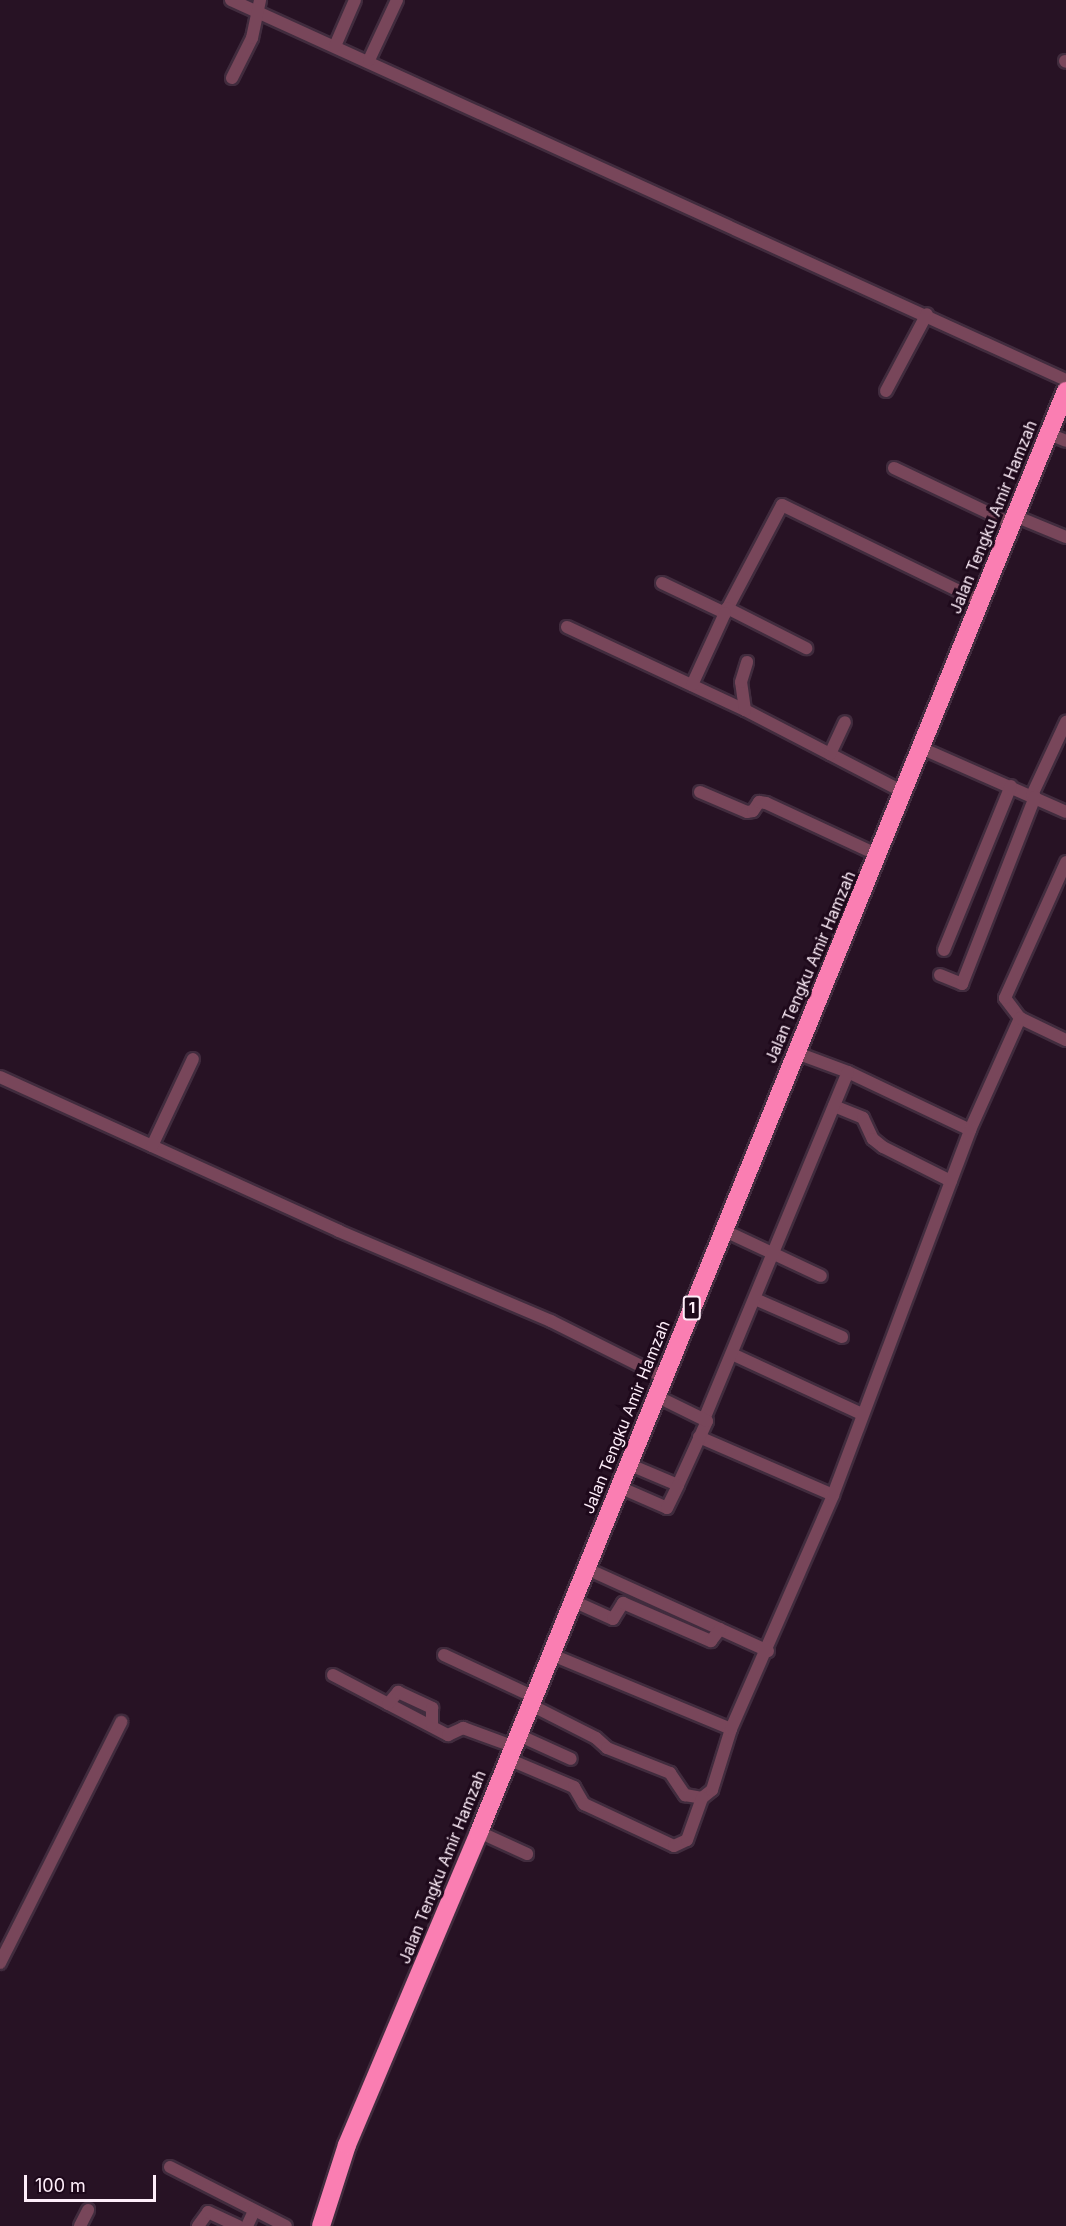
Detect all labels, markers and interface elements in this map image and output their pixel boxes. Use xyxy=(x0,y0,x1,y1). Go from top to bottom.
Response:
street label: Jalan Tengku Amir Hamzah xyxy=(945,417,1041,617)
street label: Jalan Tengku Amir Hamzah xyxy=(761,868,859,1066)
road number: 1 xyxy=(682,1296,702,1320)
street label: Jalan Tengku Amir Hamzah xyxy=(578,1317,674,1517)
street label: Jalan Tengku Amir Hamzah xyxy=(394,1767,490,1967)
scale bar xyxy=(27,2163,159,2201)
text: 100 m xyxy=(35,2175,86,2196)

